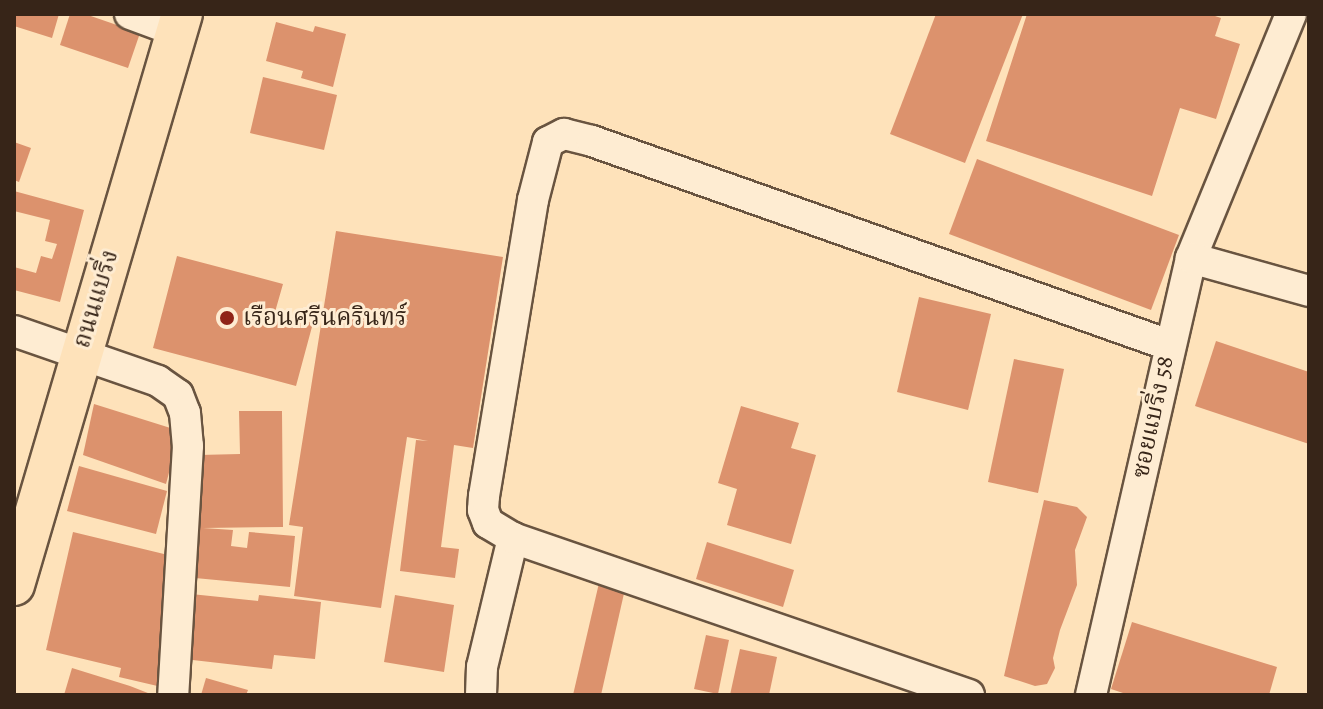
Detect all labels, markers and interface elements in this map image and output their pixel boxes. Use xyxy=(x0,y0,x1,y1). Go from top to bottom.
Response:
street label: ถนนแบริ่ง xyxy=(67,247,125,351)
place label: เรือนศรีนครินทร์ xyxy=(243,304,407,332)
marker: เรือนศรีนครินทร์ xyxy=(218,309,236,327)
street label: ซอยแบริ่ง 58 xyxy=(1126,353,1180,481)

